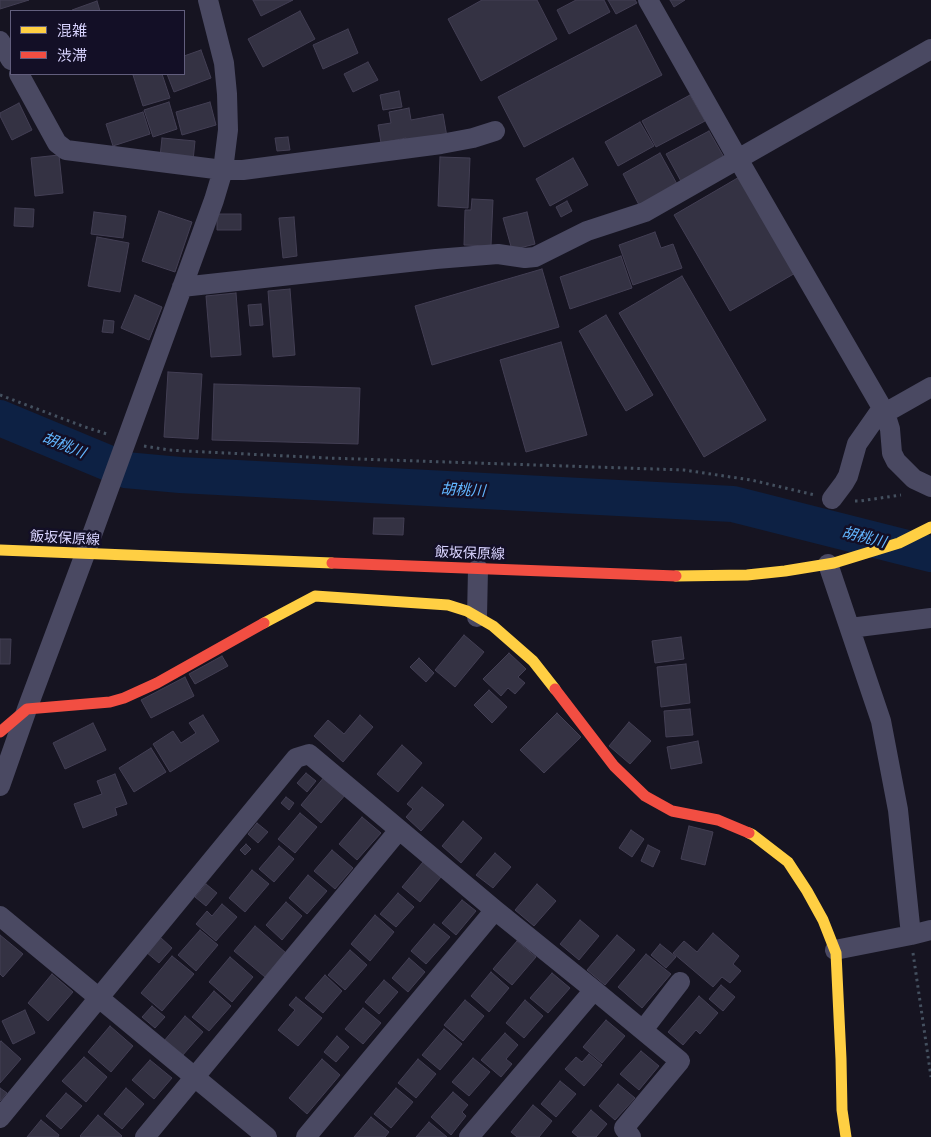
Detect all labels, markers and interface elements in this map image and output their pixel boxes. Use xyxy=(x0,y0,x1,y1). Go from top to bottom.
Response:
legend xyxy=(10,10,185,75)
text: 混雑 xyxy=(57,21,87,39)
text: 渋滞 xyxy=(57,46,87,64)
water label: 胡桃川 xyxy=(40,428,88,462)
water label: 胡桃川 xyxy=(440,480,486,500)
water label: 胡桃川 xyxy=(840,523,888,551)
street label: 飯坂保原線 xyxy=(30,528,100,548)
street label: 飯坂保原線 xyxy=(435,543,505,563)

